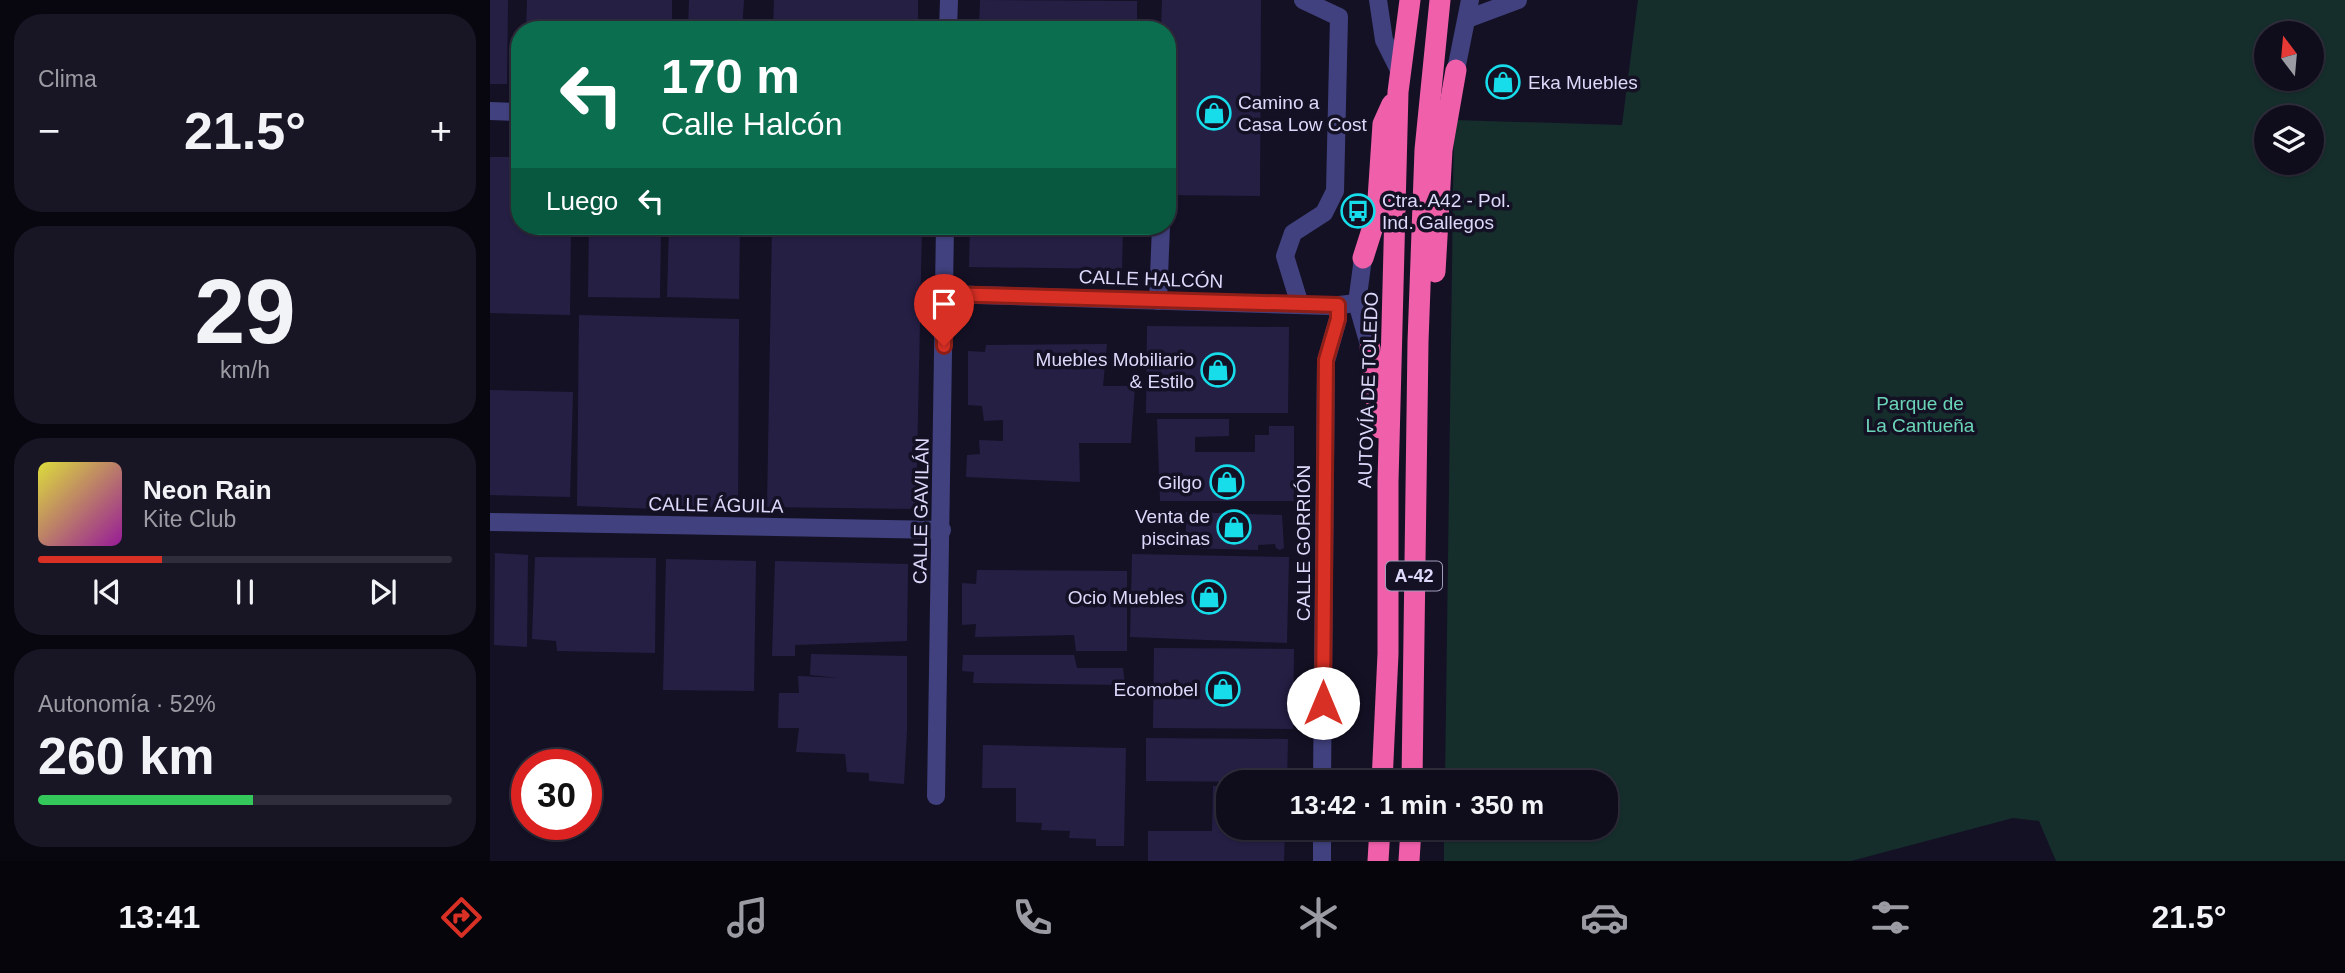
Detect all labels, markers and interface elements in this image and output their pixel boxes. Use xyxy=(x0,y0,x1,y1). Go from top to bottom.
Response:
north arrow xyxy=(2254,21,2324,91)
map controls xyxy=(2254,21,2324,175)
icon: left xyxy=(546,49,637,140)
text: 170 m xyxy=(661,49,800,103)
shop icon: Eka Muebles xyxy=(1484,63,1522,101)
text: Clima xyxy=(38,66,97,92)
place label: Eka Muebles xyxy=(1528,72,1638,93)
place label: Camino a Casa Low Cost xyxy=(1238,92,1368,135)
shop icon: Camino a Casa Low Cost xyxy=(1195,94,1233,132)
text: 21.5° xyxy=(184,102,306,160)
button: layers xyxy=(2254,105,2324,175)
text: Calle Halcón xyxy=(661,106,842,142)
text: − xyxy=(38,110,60,152)
text: + xyxy=(430,110,452,152)
icon: left xyxy=(632,182,670,220)
text: Luego xyxy=(546,186,618,216)
place label: Ctra. A42 - Pol. Ind. Gallegos xyxy=(1382,190,1511,233)
bus stop icon: Ctra. A42 - Pol. Ind. Gallegos xyxy=(1339,192,1377,230)
text: 29 xyxy=(194,261,296,362)
street label: CALLE HALCÓN xyxy=(1078,266,1224,292)
pin xyxy=(914,274,974,346)
icon: arrive xyxy=(925,285,963,323)
street label: AUTOVÍA DE TOLEDO xyxy=(1354,291,1382,489)
place label: Muebles Mobiliario & Estilo xyxy=(1036,349,1194,392)
shop icon: Muebles Mobiliario & Estilo xyxy=(1199,351,1237,389)
text: km/h xyxy=(220,357,270,383)
park label: Parque de La Cantueña xyxy=(1866,393,1975,436)
street label: CALLE GAVILÁN xyxy=(909,438,933,584)
shop icon: Gilgo xyxy=(1208,463,1246,501)
street label: CALLE GORRIÓN xyxy=(1293,465,1314,621)
place label: Gilgo xyxy=(1158,472,1202,493)
text: Neon Rain xyxy=(143,475,272,505)
street label: CALLE ÁGUILA xyxy=(648,493,784,517)
text: Kite Club xyxy=(143,506,236,532)
place label: Venta de piscinas xyxy=(1135,506,1210,549)
shop icon: Venta de piscinas xyxy=(1215,508,1253,546)
road number: A-42 xyxy=(1386,562,1442,590)
icon: previous xyxy=(88,573,126,611)
icon: pause xyxy=(226,573,264,611)
icon: next xyxy=(364,573,402,611)
shop icon: Ocio Muebles xyxy=(1190,578,1228,616)
place label: Ocio Muebles xyxy=(1068,587,1184,608)
position arrow xyxy=(1286,666,1360,740)
shop icon: Ecomobel xyxy=(1204,670,1242,708)
place label: Ecomobel xyxy=(1114,679,1198,700)
text: Autonomía · 52% xyxy=(38,691,216,717)
text: 260 km xyxy=(38,727,214,785)
speed limit sign: 30 xyxy=(511,749,602,840)
text: 13:42 · 1 min · 350 m xyxy=(1290,790,1544,820)
icon: directions xyxy=(437,893,486,942)
icon: music xyxy=(723,893,772,942)
icon: phone xyxy=(1008,893,1057,942)
icon: climate xyxy=(1294,893,1343,942)
icon: car xyxy=(1580,893,1629,942)
icon: filters xyxy=(1866,893,1915,942)
text: 13:41 xyxy=(118,899,200,935)
text: 21.5° xyxy=(2151,899,2227,935)

